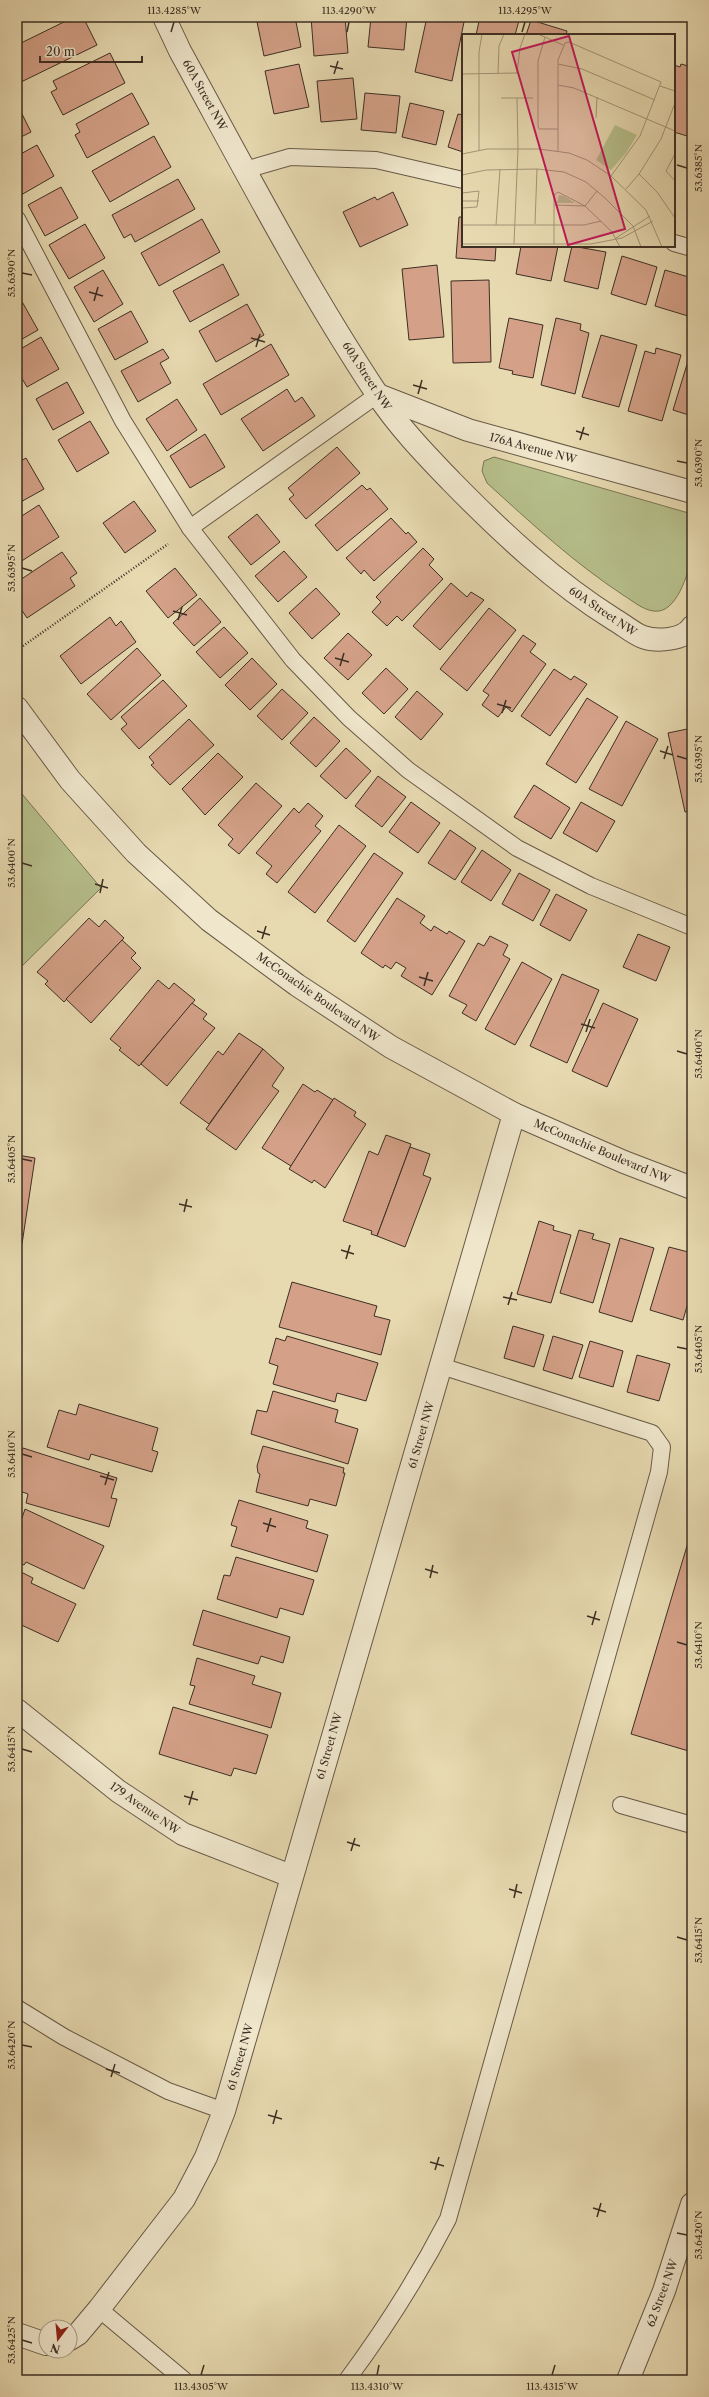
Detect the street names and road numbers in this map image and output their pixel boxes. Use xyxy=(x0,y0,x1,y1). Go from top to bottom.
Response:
street label: 60A Street NW xyxy=(180,57,231,134)
street label: 60A Street NW xyxy=(340,339,395,414)
street label: 176A Avenue NW xyxy=(488,430,579,467)
street label: 60A Street NW xyxy=(566,583,641,639)
street label: McConachie Boulevard NW xyxy=(254,949,383,1045)
street label: McConachie Boulevard NW xyxy=(532,1116,673,1186)
street label: 61 Street NW xyxy=(405,1399,438,1470)
street label: 61 Street NW xyxy=(313,1710,346,1781)
street label: 179 Avenue NW xyxy=(107,1779,183,1838)
street label: 61 Street NW xyxy=(224,2021,257,2092)
street label: 62 Street NW xyxy=(643,2256,681,2329)

